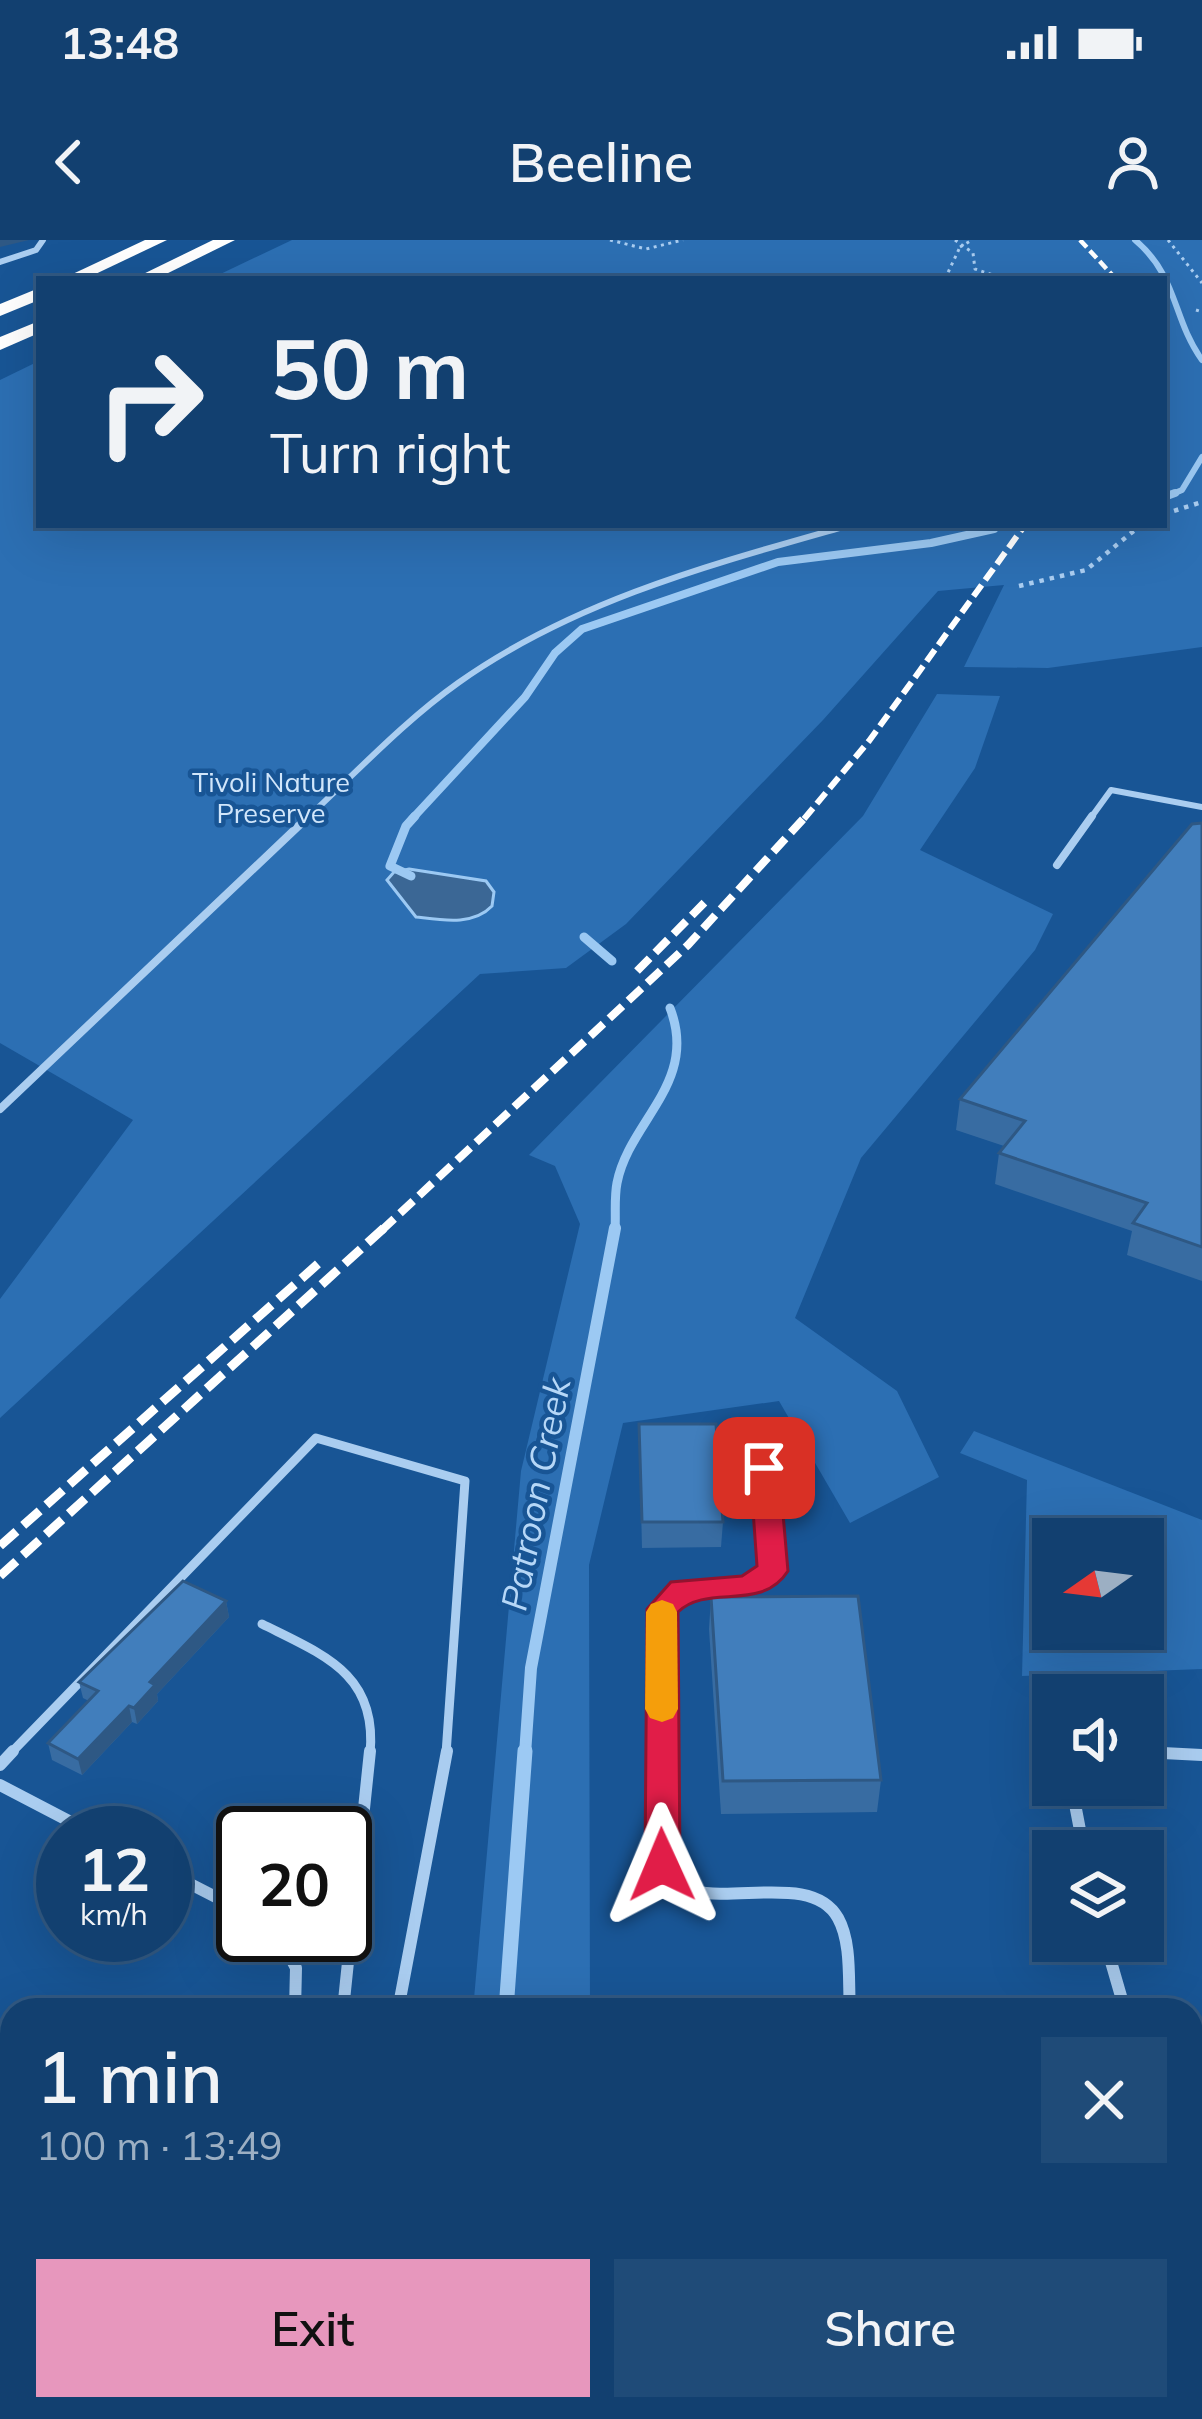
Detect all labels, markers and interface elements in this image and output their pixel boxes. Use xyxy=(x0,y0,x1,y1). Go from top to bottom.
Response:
text: 13:48 xyxy=(60,14,179,70)
text: Beeline xyxy=(509,128,693,196)
icon: back xyxy=(36,129,102,195)
icon: person xyxy=(1100,129,1166,195)
text: 50 m xyxy=(270,315,469,420)
icon: right xyxy=(72,324,228,480)
text: Turn right xyxy=(270,419,511,487)
park label: Tivoli Nature Preserve xyxy=(192,765,350,830)
water label: Patroon Creek xyxy=(490,1372,580,1614)
pin xyxy=(713,1417,815,1519)
icon: arrive xyxy=(731,1435,797,1501)
north arrow xyxy=(1032,1518,1164,1650)
map controls xyxy=(1032,1518,1164,1962)
button: sound xyxy=(1032,1674,1164,1806)
position arrow xyxy=(599,1802,725,1928)
speed limit sign: 20 xyxy=(216,1806,372,1962)
button: layers xyxy=(1032,1830,1164,1962)
text: 12 xyxy=(78,1831,150,1906)
text: km/h xyxy=(80,1895,148,1933)
text: 1 min xyxy=(36,2031,223,2121)
button: close xyxy=(1041,2037,1167,2163)
text: 100 m · 13:49 xyxy=(36,2121,282,2170)
button: Exit xyxy=(36,2259,590,2397)
button: Share xyxy=(614,2259,1167,2397)

